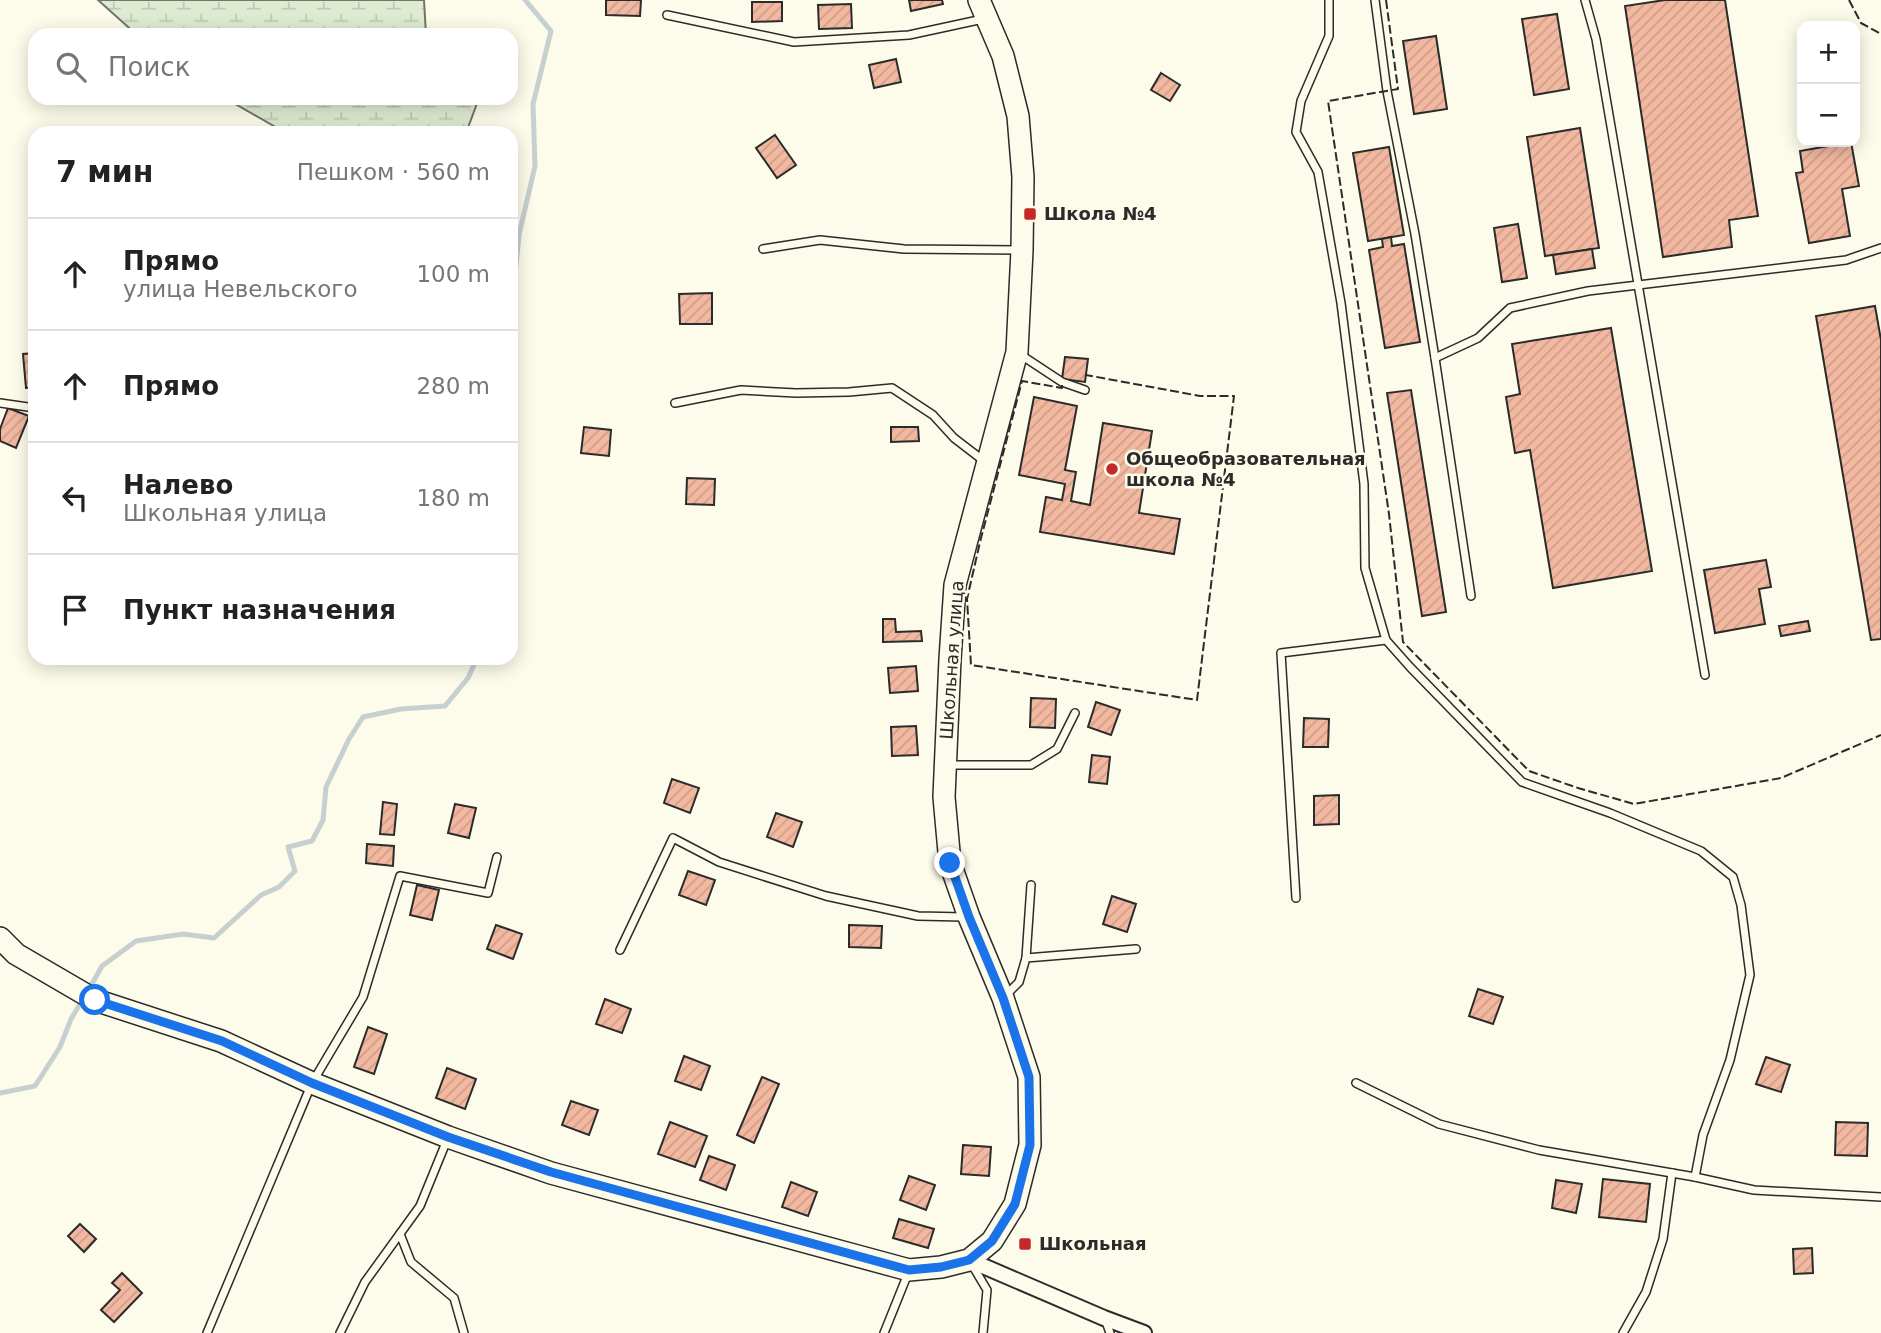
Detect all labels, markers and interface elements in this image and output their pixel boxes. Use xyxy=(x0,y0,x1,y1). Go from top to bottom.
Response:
map controls xyxy=(1797,21,1860,147)
button: + xyxy=(1797,21,1860,84)
search box xyxy=(28,28,518,105)
icon: search xyxy=(52,48,90,86)
text: Поиск xyxy=(108,52,190,82)
button: − xyxy=(1797,84,1860,147)
text: 7 мин xyxy=(56,154,154,189)
text: Пешком · 560 m xyxy=(297,159,490,185)
place label: Школа №4 xyxy=(1044,203,1157,224)
marker: Школа №4 xyxy=(1022,206,1038,222)
text: Прямо xyxy=(123,246,219,276)
icon: ahead xyxy=(56,255,94,293)
text: 100 m xyxy=(416,261,490,287)
text: улица Невельского xyxy=(123,276,358,302)
icon: ahead xyxy=(56,367,94,405)
text: Прямо xyxy=(123,371,219,401)
text: 280 m xyxy=(416,373,490,399)
place label: Общеобразовательная школа №4 xyxy=(1126,448,1366,490)
marker: Общеобразовательная школа №4 xyxy=(1104,461,1120,477)
text: Налево xyxy=(123,470,233,500)
icon: left xyxy=(56,479,94,517)
text: 180 m xyxy=(416,485,490,511)
text: Школьная улица xyxy=(123,500,327,526)
street label: Школьная улица xyxy=(935,580,968,740)
icon: arrive xyxy=(56,591,94,629)
text: Пункт назначения xyxy=(123,595,396,625)
route end xyxy=(934,847,965,878)
route start xyxy=(79,984,110,1015)
place label: Школьная xyxy=(1039,1233,1147,1254)
marker: Школьная xyxy=(1017,1236,1033,1252)

